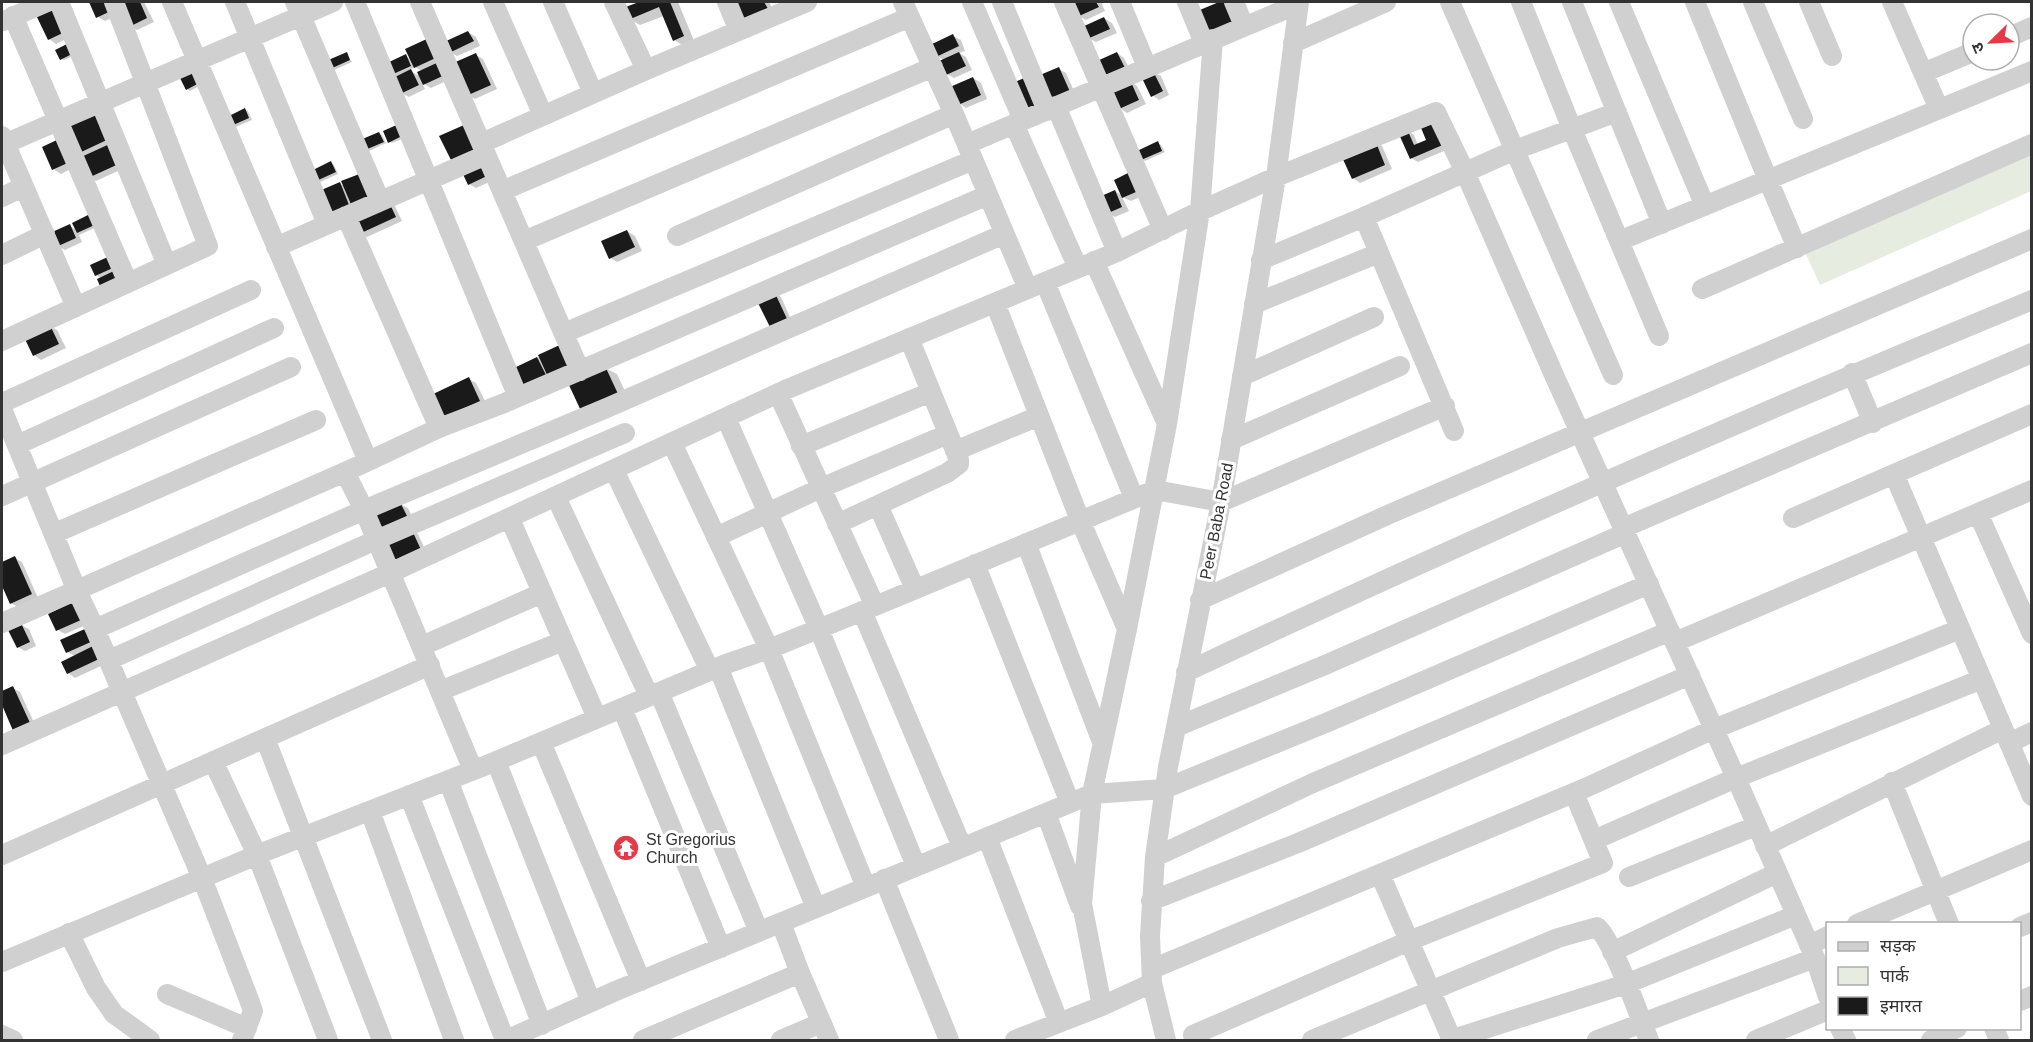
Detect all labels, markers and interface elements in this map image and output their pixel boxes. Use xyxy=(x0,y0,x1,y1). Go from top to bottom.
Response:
north arrow xyxy=(1961,12,2021,72)
text: उ xyxy=(1968,40,1987,56)
street label: Peer Baba Road xyxy=(1197,461,1236,581)
place label: St Gregorius Church xyxy=(646,831,736,866)
temple icon: St Gregorius Church xyxy=(611,833,641,863)
legend xyxy=(1826,922,2021,1030)
text: सड़क xyxy=(1880,936,1917,956)
text: पार्क xyxy=(1880,965,1910,986)
text: इमारत xyxy=(1880,996,1923,1016)

